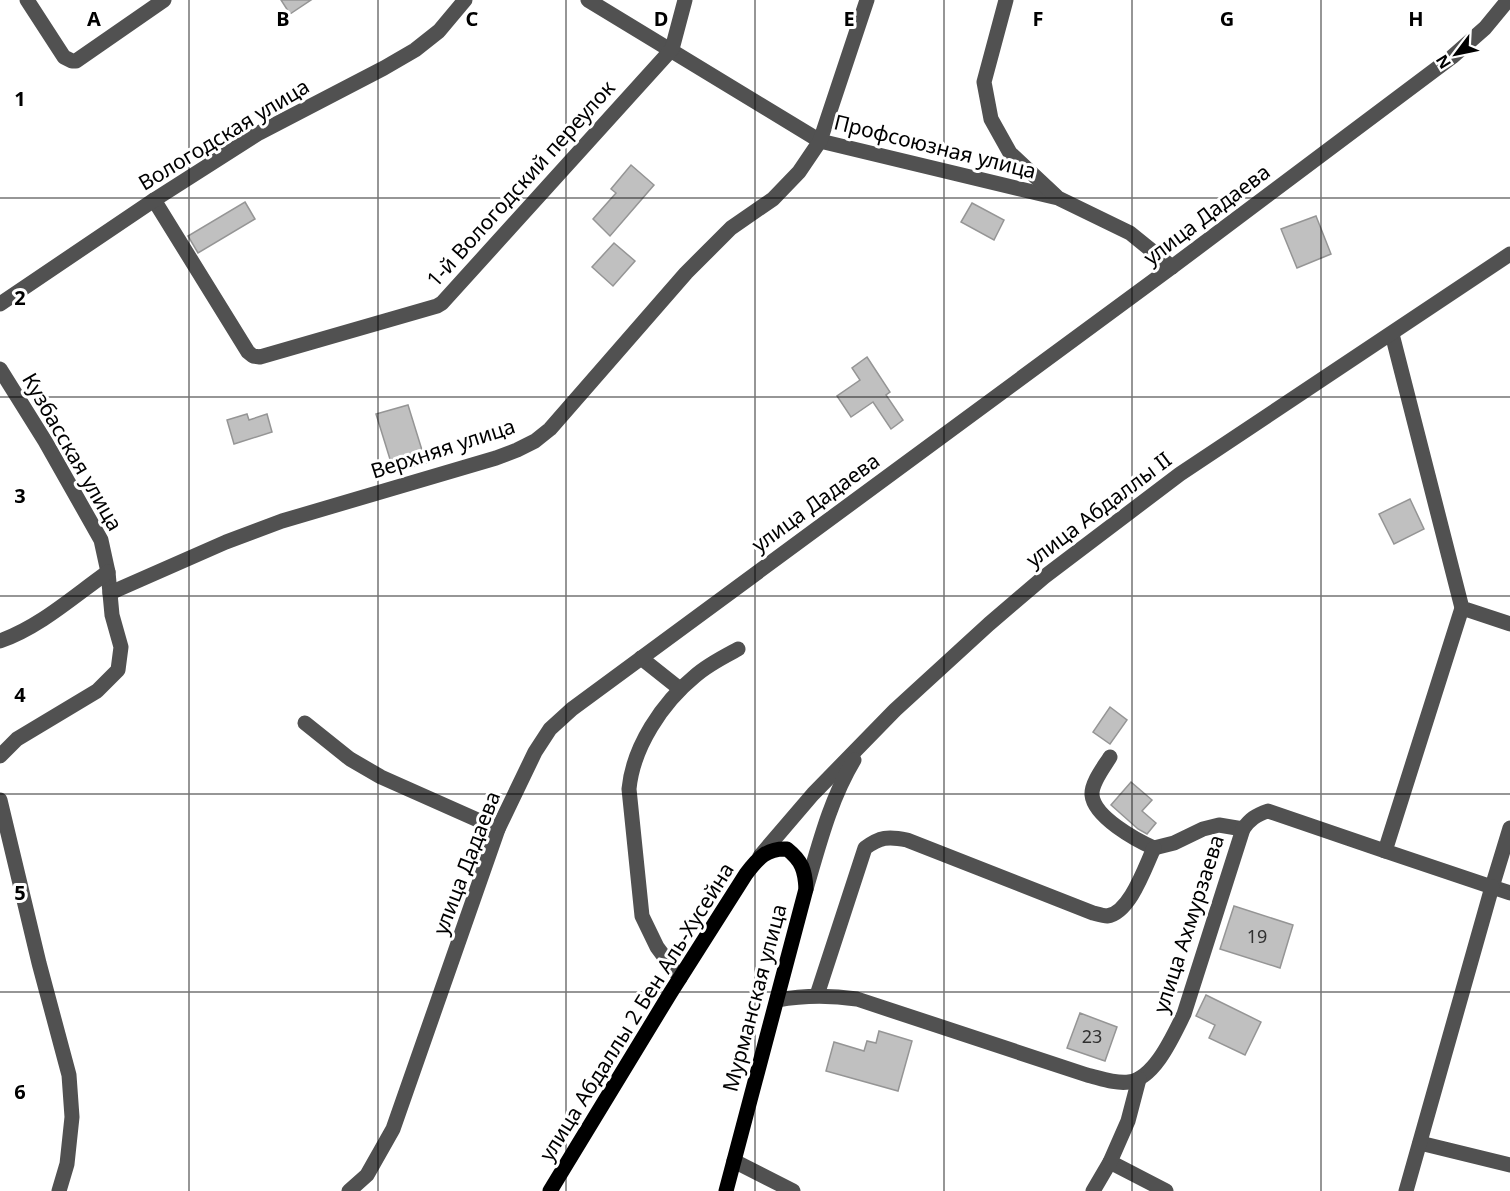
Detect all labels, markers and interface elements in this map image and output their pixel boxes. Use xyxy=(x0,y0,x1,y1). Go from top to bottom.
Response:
text: A xyxy=(87,5,101,32)
text: B xyxy=(276,5,290,32)
text: C xyxy=(466,5,479,32)
text: D xyxy=(654,5,668,32)
text: E xyxy=(843,5,855,32)
text: F xyxy=(1033,5,1043,32)
text: G xyxy=(1220,5,1234,32)
text: H xyxy=(1408,5,1424,32)
north arrow xyxy=(1426,24,1486,84)
text: N xyxy=(1431,51,1456,73)
street label: Вологодская улица xyxy=(133,72,314,196)
street label: 1-й Вологодский переулок xyxy=(420,74,621,293)
text: 1 xyxy=(14,85,26,112)
street label: Профсоюзная улица xyxy=(831,107,1039,185)
street label: улица Дадаева xyxy=(1137,157,1275,271)
text: 2 xyxy=(14,284,26,311)
street label: Кузбасская улица xyxy=(16,367,130,536)
street label: Верхняя улица xyxy=(367,411,519,485)
street label: улица Абдаллы II xyxy=(1020,445,1177,573)
street label: улица Дадаева xyxy=(746,446,885,558)
text: 3 xyxy=(14,482,26,509)
text: 4 xyxy=(14,681,26,708)
street label: улица Дадаева xyxy=(426,787,506,938)
street label: улица Ахмурзаева xyxy=(1146,831,1230,1016)
street label: улица Абдаллы 2 Бен Аль-Хусейна xyxy=(532,857,740,1166)
text: 5 xyxy=(14,879,26,906)
street label: Мурманская улица xyxy=(716,901,793,1095)
house number: 19 xyxy=(1247,924,1267,948)
house number: 23 xyxy=(1082,1024,1102,1048)
text: 6 xyxy=(14,1078,26,1105)

